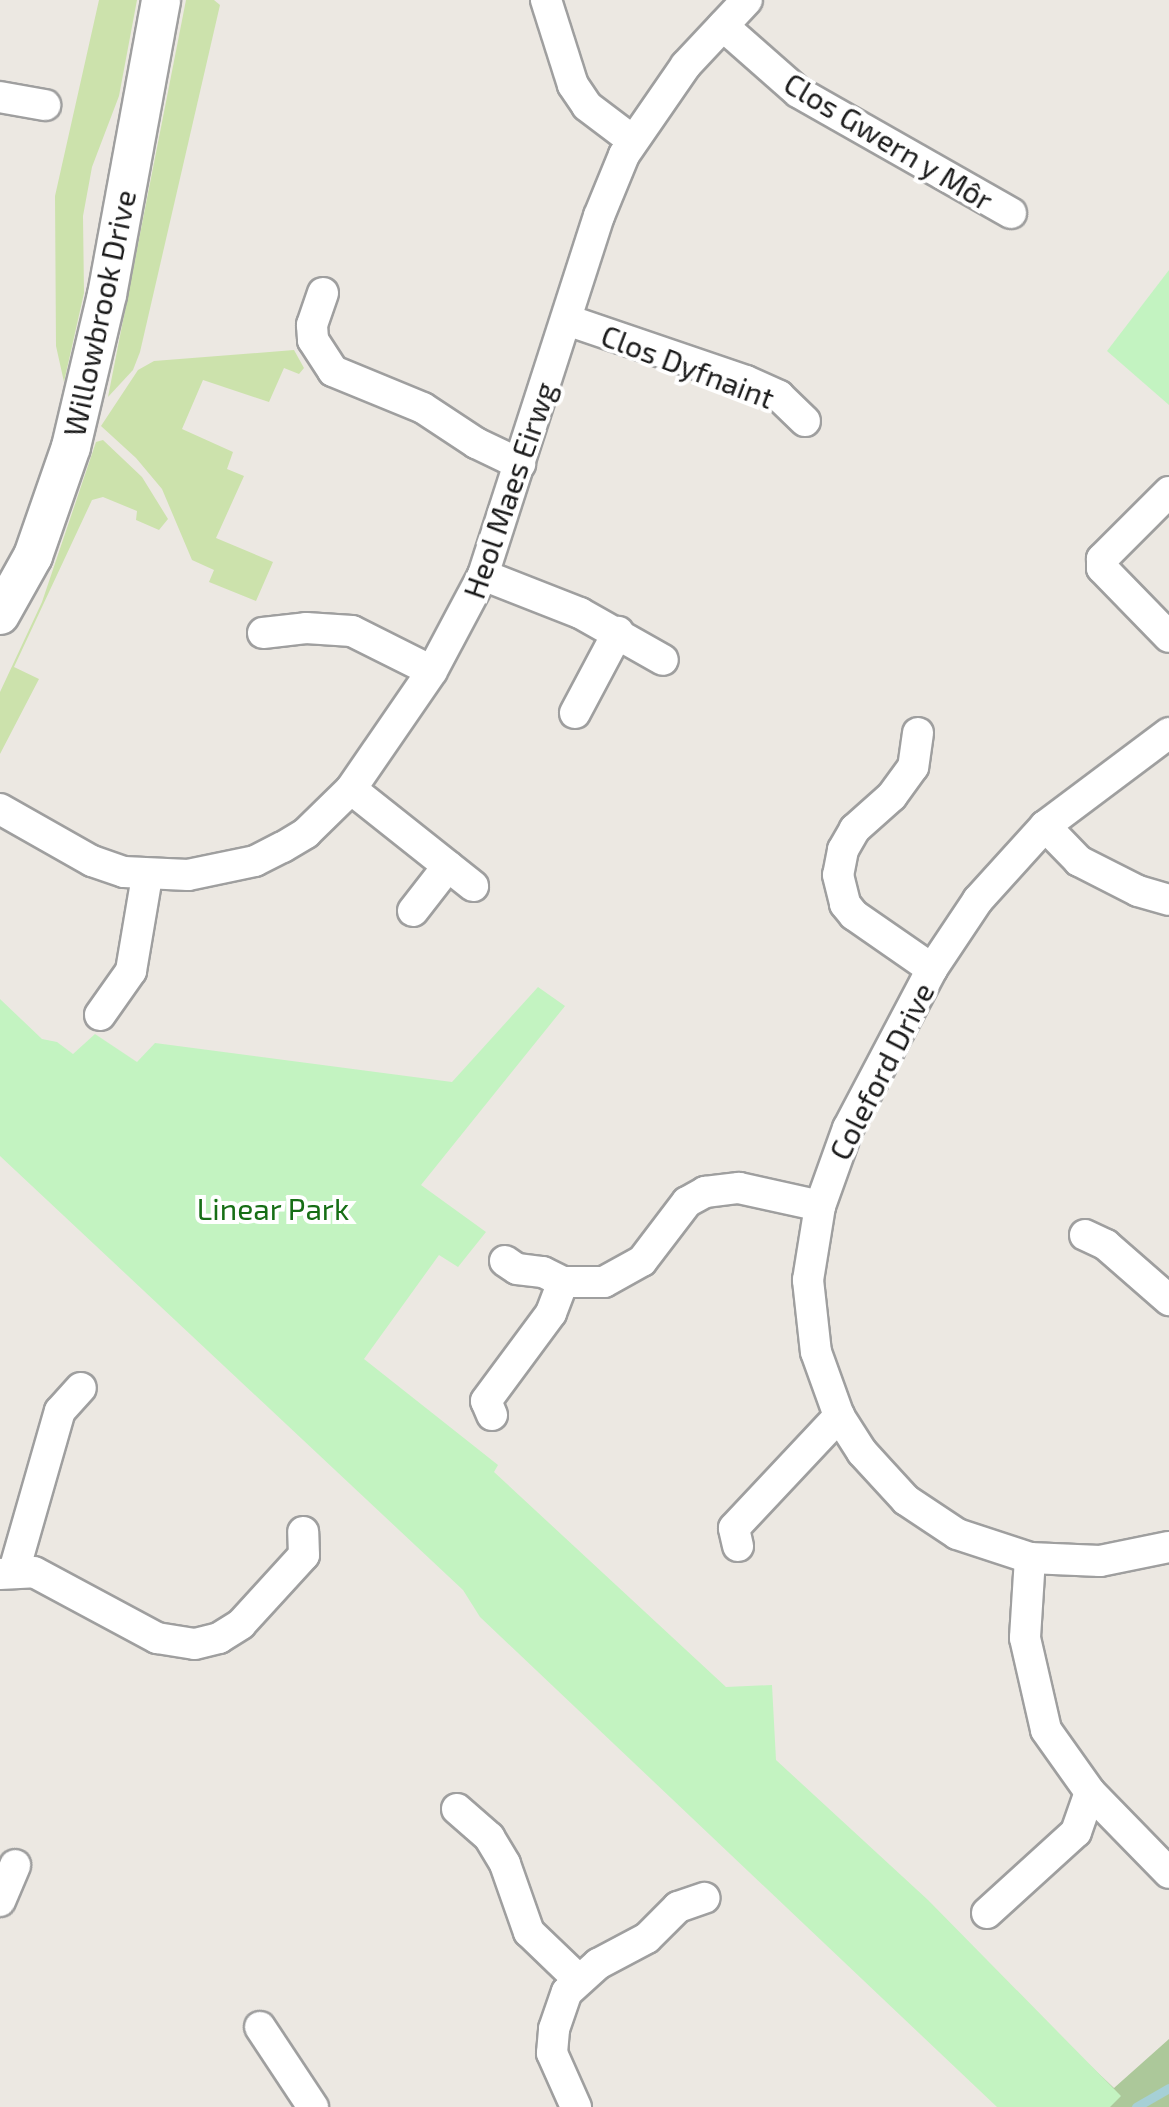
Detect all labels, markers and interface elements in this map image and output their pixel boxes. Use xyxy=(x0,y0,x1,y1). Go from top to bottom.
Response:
street label: Clos Gwern y Môr xyxy=(777,64,1001,218)
street label: Willowbrook Drive xyxy=(55,186,143,440)
street label: Clos Dyfnaint xyxy=(596,317,780,415)
street label: Heol Maes Eirwg xyxy=(455,377,563,603)
street label: Coleford Drive xyxy=(821,976,941,1166)
park label: Linear Park xyxy=(197,1190,349,1226)

